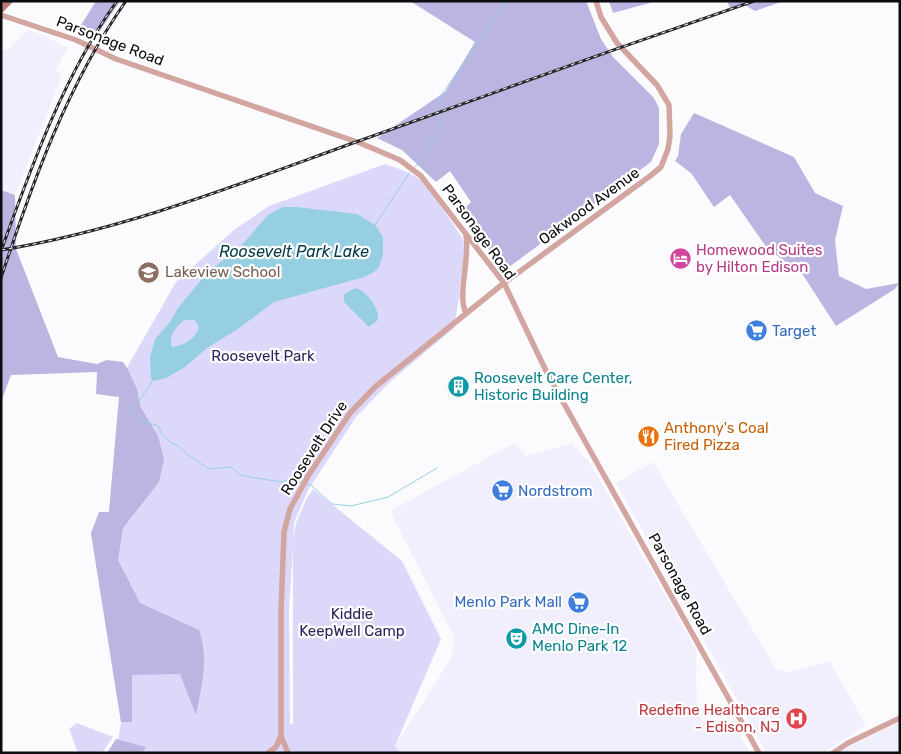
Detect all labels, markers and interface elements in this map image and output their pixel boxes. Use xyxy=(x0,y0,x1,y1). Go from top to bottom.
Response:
street label: Parsonage Road xyxy=(54,12,166,70)
street label: Oakwood Avenue xyxy=(535,163,643,249)
street label: Parsonage Road xyxy=(438,181,520,283)
place label: Homewood Suites by Hilton Edison xyxy=(696,241,823,276)
water label: Roosevelt Park Lake xyxy=(219,242,369,261)
hotel icon: Homewood Suites by Hilton Edison xyxy=(668,247,692,271)
school or university icon: Lakeview School xyxy=(137,260,161,284)
place label: Lakeview School xyxy=(165,263,280,281)
supermarket icon: Target xyxy=(744,319,768,343)
place label: Target xyxy=(772,322,816,340)
park label: Roosevelt Park xyxy=(211,347,315,365)
place label: Roosevelt Care Center, Historic Building xyxy=(474,369,633,404)
building icon: Roosevelt Care Center, Historic Building xyxy=(446,375,470,399)
street label: Roosevelt Drive xyxy=(277,398,351,498)
place label: Anthony's Coal Fired Pizza xyxy=(664,419,769,454)
restaurant icon: Anthony's Coal Fired Pizza xyxy=(636,425,660,449)
supermarket icon: Nordstrom xyxy=(490,479,514,503)
place label: Nordstrom xyxy=(518,482,593,500)
street label: Parsonage Road xyxy=(645,530,715,638)
supermarket icon: Menlo Park Mall xyxy=(566,590,590,614)
place label: Menlo Park Mall xyxy=(454,593,562,611)
park label: Kiddie KeepWell Camp xyxy=(299,605,405,640)
place label: AMC Dine-In Menlo Park 12 xyxy=(532,620,627,655)
theatre icon: AMC Dine-In Menlo Park 12 xyxy=(504,626,528,650)
place label: Redefine Healthcare - Edison, NJ xyxy=(639,701,780,736)
hospital icon: Redefine Healthcare - Edison, NJ xyxy=(784,707,808,731)

